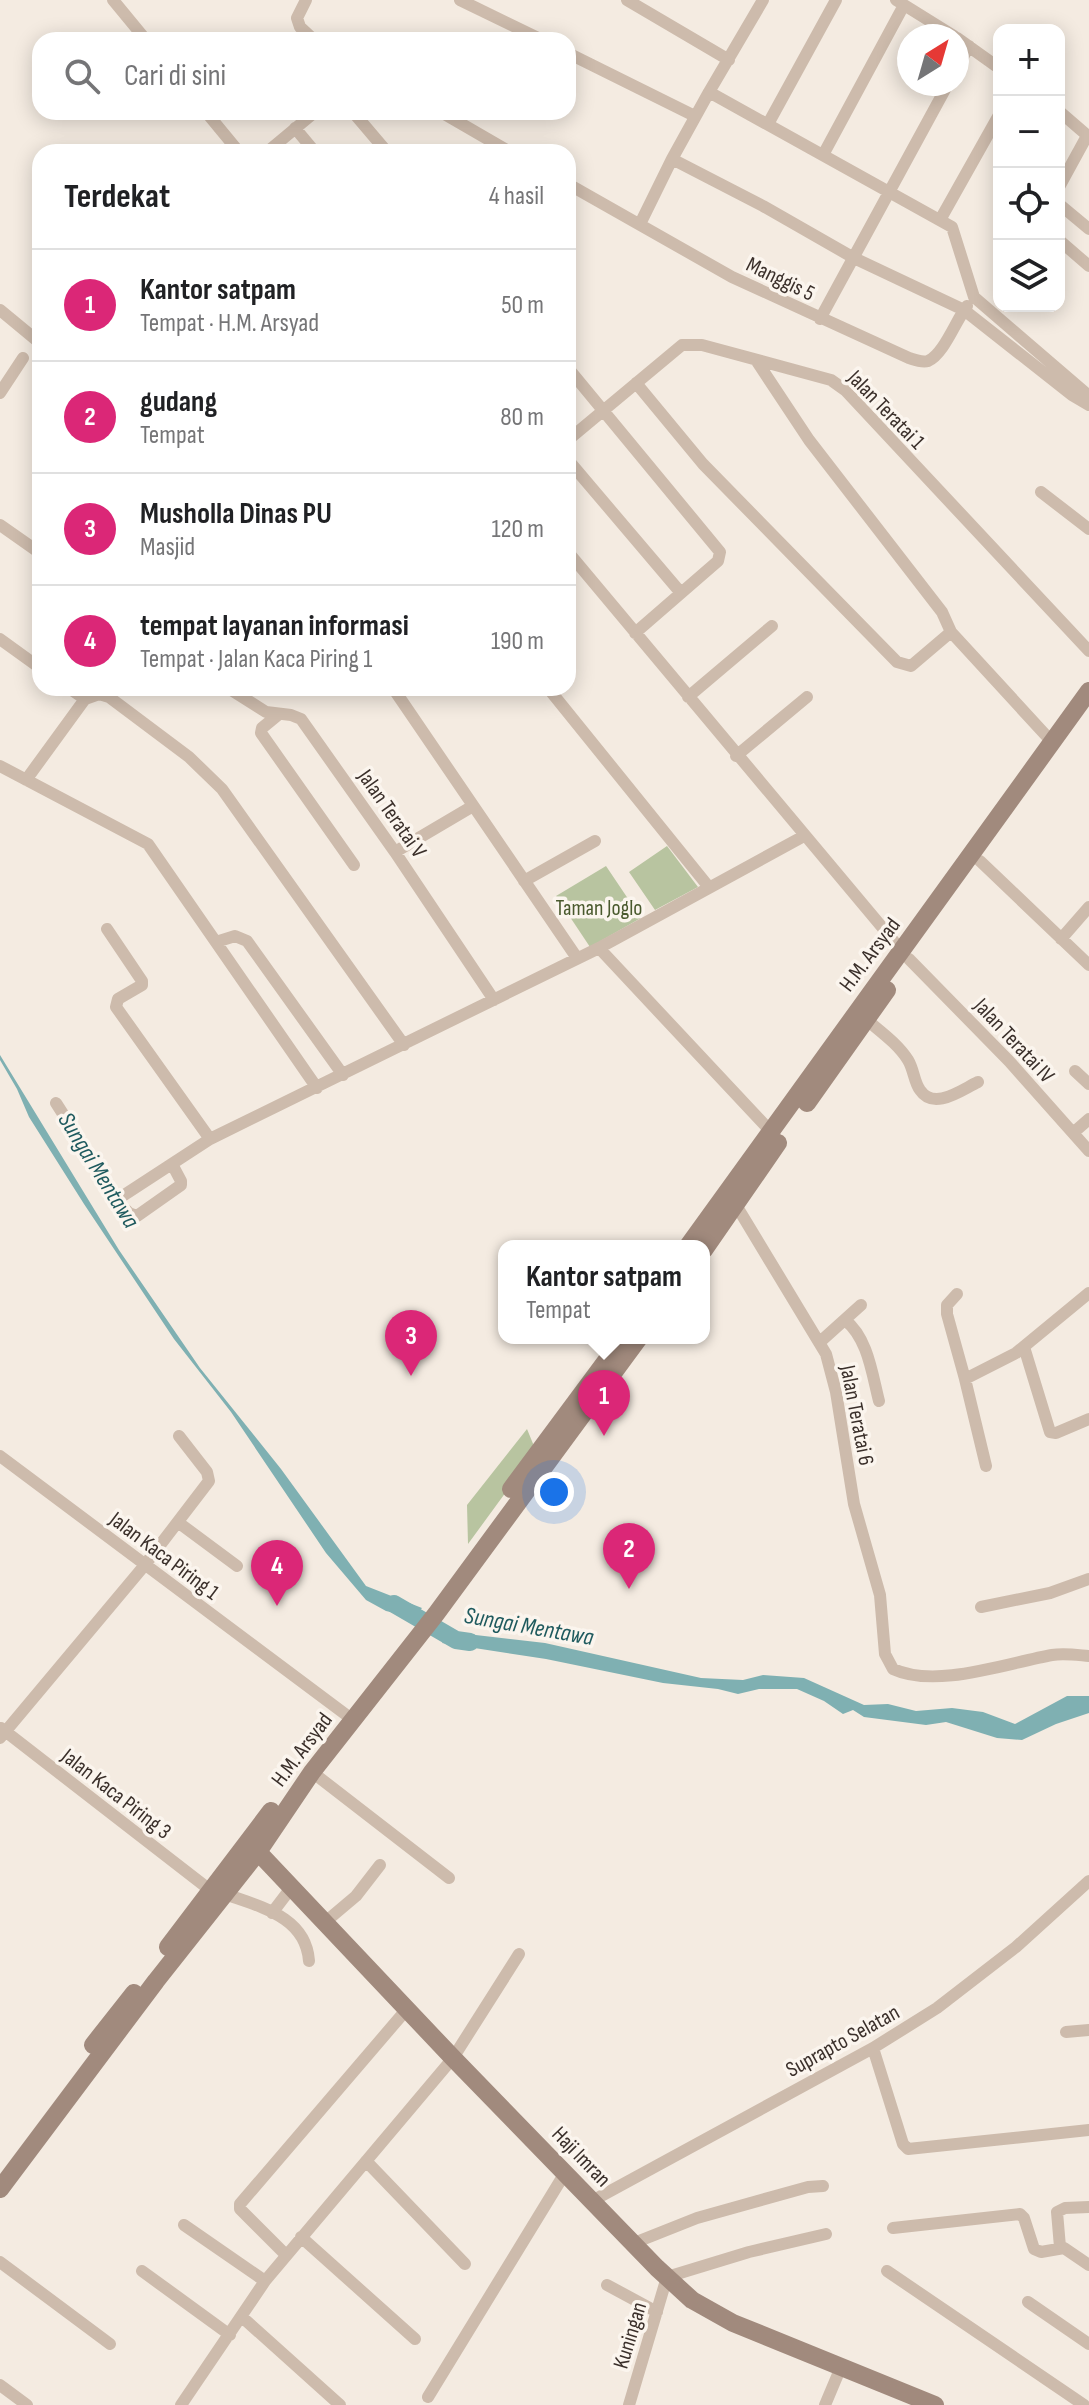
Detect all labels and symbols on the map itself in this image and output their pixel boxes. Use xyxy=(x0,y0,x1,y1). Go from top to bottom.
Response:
north arrow xyxy=(897,24,969,96)
street label: Manggis 5 xyxy=(742,251,819,308)
street label: Jalan Teratai 1 xyxy=(841,364,930,455)
street label: Jalan Teratai V xyxy=(351,764,432,863)
park label: Taman Joglo xyxy=(555,895,643,922)
street label: H.M. Arsyad xyxy=(834,913,907,997)
street label: Jalan Teratai IV xyxy=(967,992,1060,1089)
water label: Sungai Mentawa xyxy=(52,1107,146,1234)
pin: 3 xyxy=(385,1310,437,1376)
street label: Jalan Teratai 6 xyxy=(833,1362,879,1468)
pin: 1 xyxy=(578,1370,630,1436)
your location xyxy=(534,1472,574,1512)
street label: Jalan Kaca Piring 1 xyxy=(103,1506,225,1606)
pin: 2 xyxy=(603,1523,655,1589)
pin: 4 xyxy=(251,1540,303,1606)
water label: Sungai Mentawa xyxy=(462,1601,596,1652)
street label: H.M. Arsyad xyxy=(266,1708,339,1792)
street label: Jalan Kaca Piring 3 xyxy=(55,1742,176,1845)
street label: Suprapto Selatan xyxy=(781,1999,904,2084)
street label: Haji Imran xyxy=(546,2121,616,2193)
street label: Kuningan xyxy=(608,2299,653,2372)

